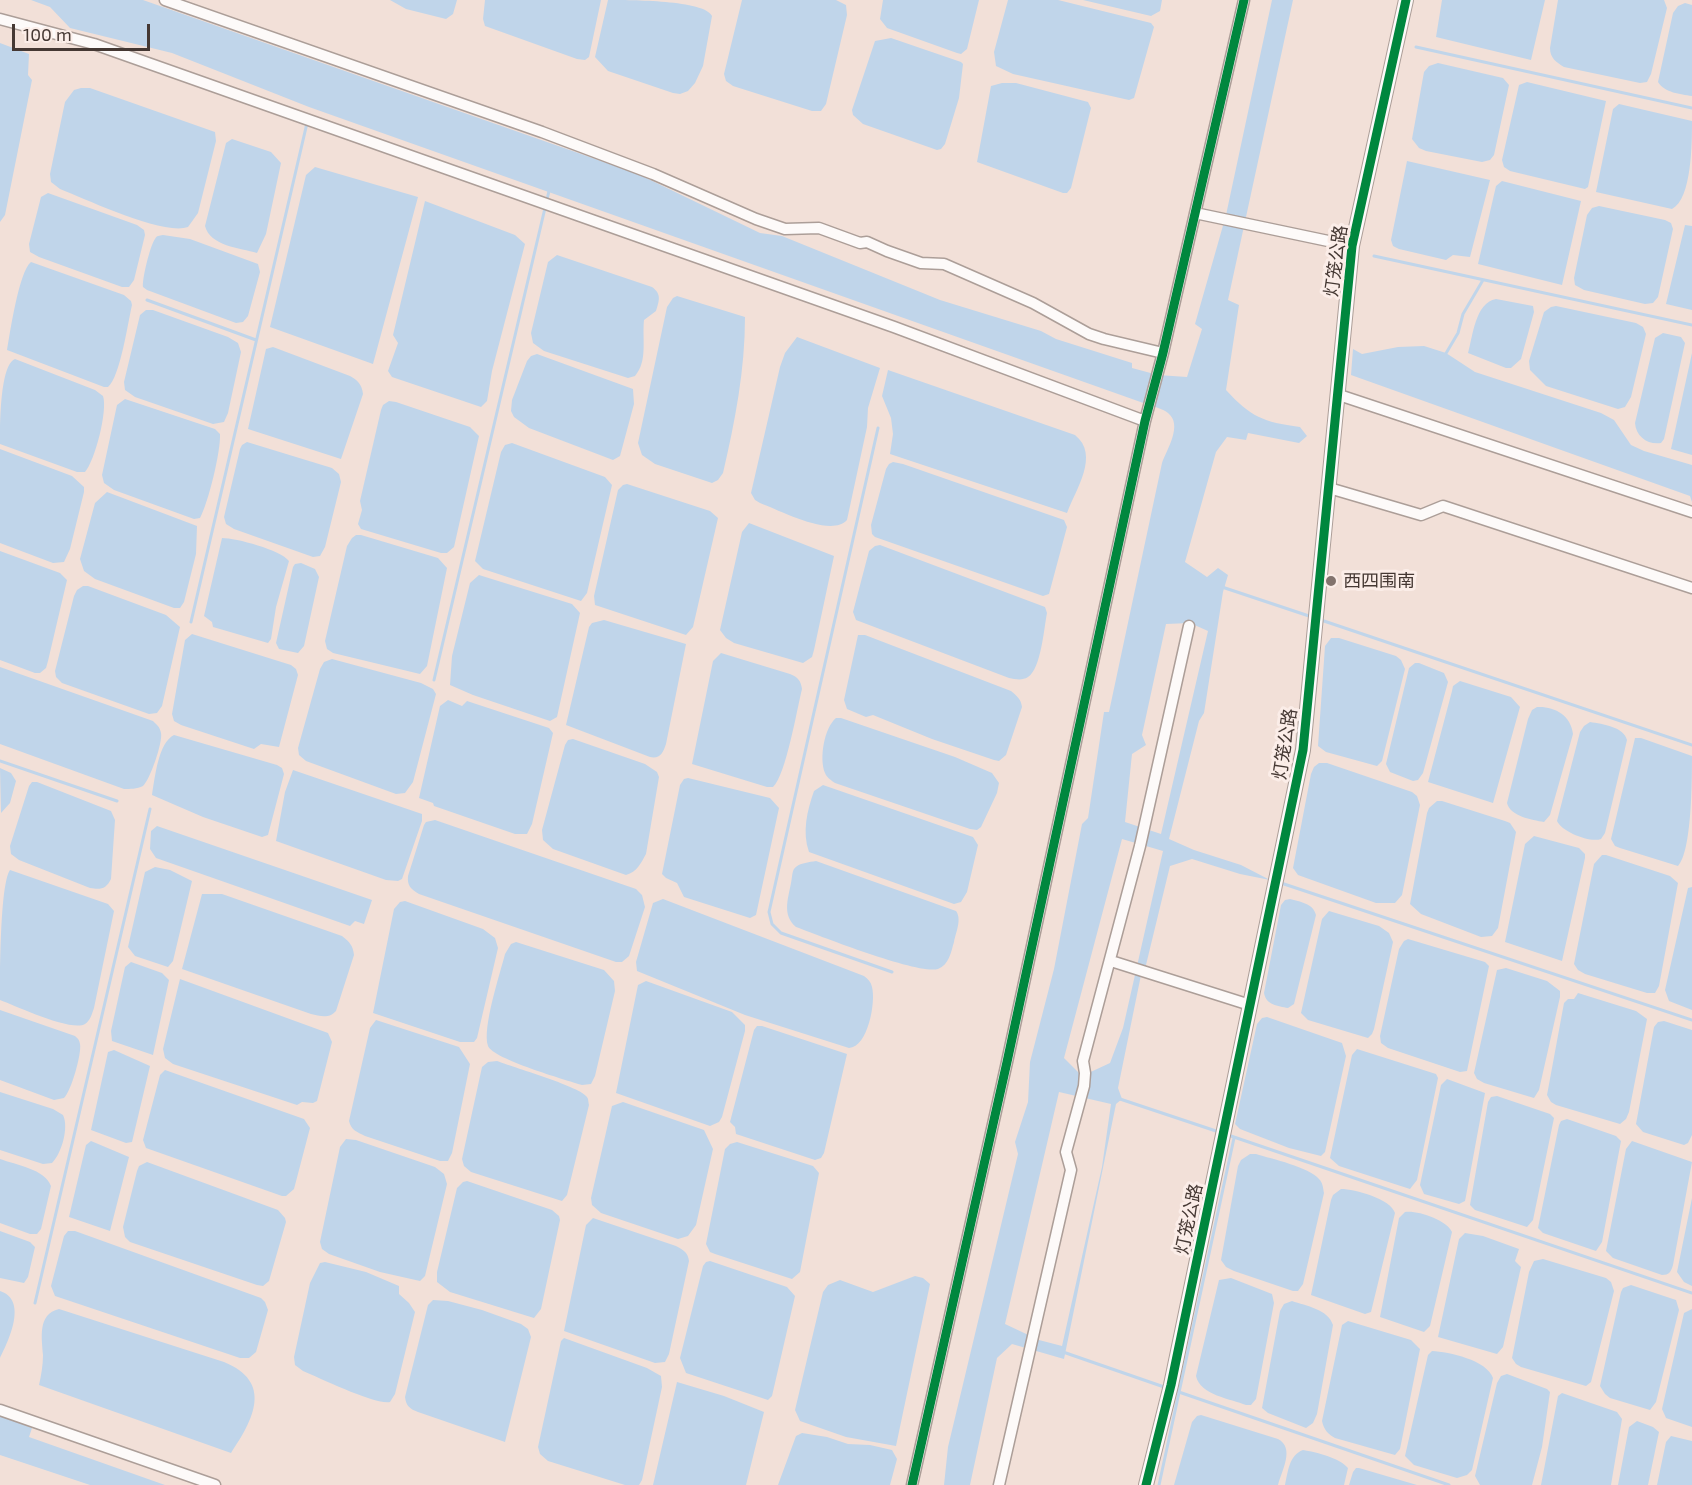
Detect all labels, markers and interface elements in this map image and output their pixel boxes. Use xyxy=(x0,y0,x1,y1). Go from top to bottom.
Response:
scale bar xyxy=(15,12,153,50)
text: 100 m xyxy=(23,23,72,45)
street label: 灯笼公路 xyxy=(1320,224,1352,298)
place label: 西四围南 xyxy=(1343,570,1415,592)
marker: 西四围南 xyxy=(1324,574,1338,588)
street label: 灯笼公路 xyxy=(1269,707,1301,781)
street label: 灯笼公路 xyxy=(1171,1182,1207,1256)

